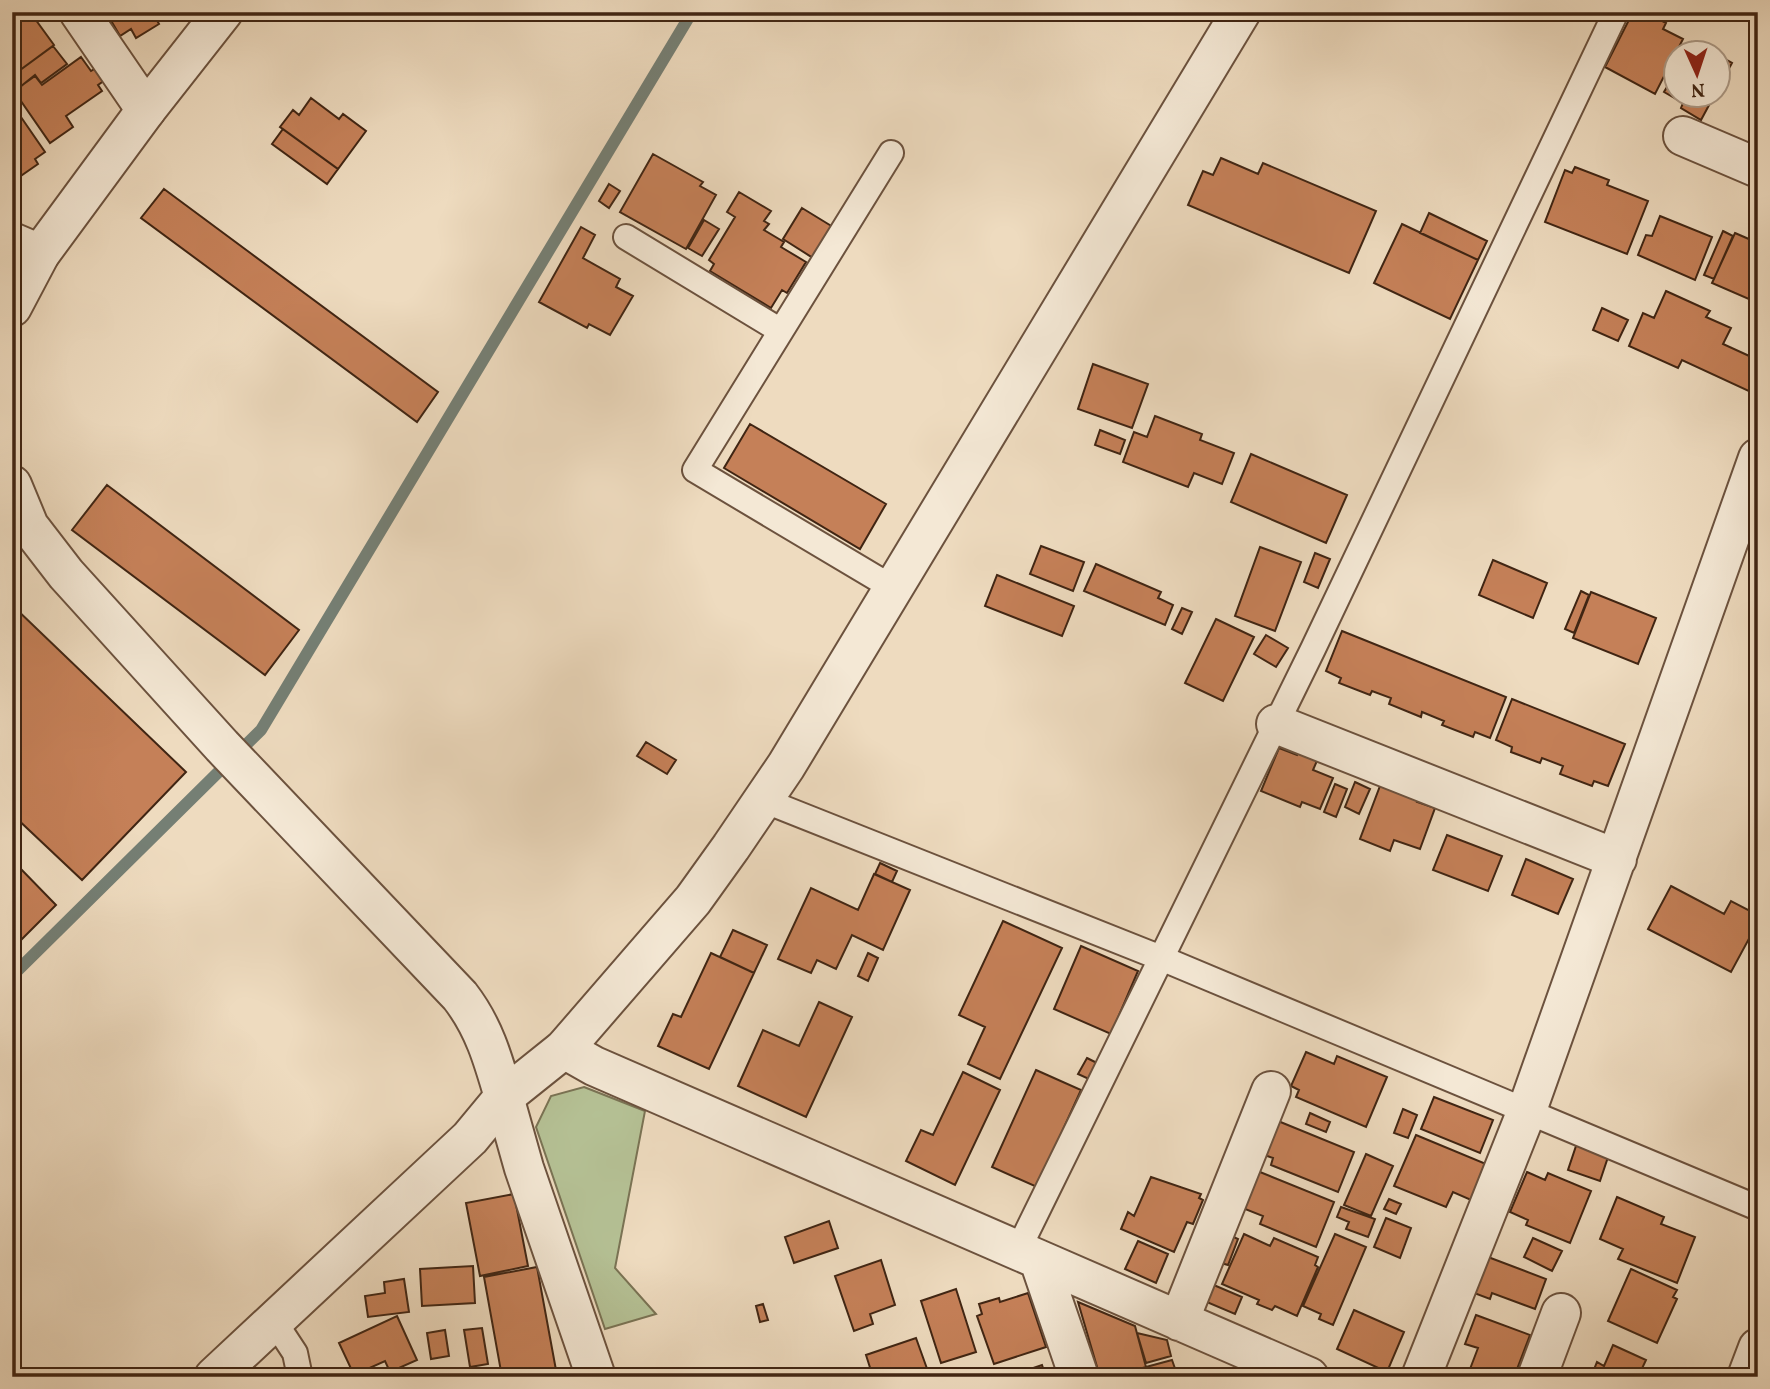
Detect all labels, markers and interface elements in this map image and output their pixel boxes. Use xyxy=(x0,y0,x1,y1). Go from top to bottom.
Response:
north arrow xyxy=(1662,38,1732,108)
text: N xyxy=(1690,76,1705,102)

